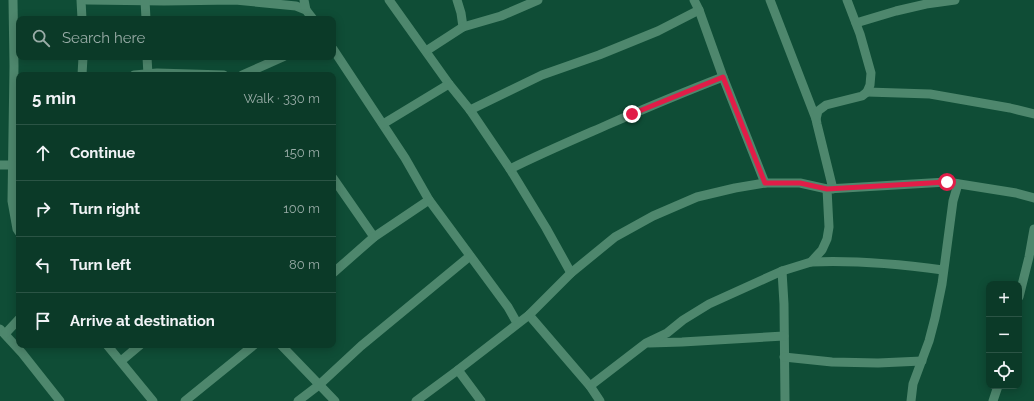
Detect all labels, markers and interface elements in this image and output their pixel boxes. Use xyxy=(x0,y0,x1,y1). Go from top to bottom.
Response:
search box xyxy=(16,16,336,60)
icon: search xyxy=(30,27,52,49)
text: Search here xyxy=(62,29,145,47)
text: 5 min xyxy=(32,88,76,108)
text: Walk · 330 m xyxy=(243,91,320,106)
route end xyxy=(623,105,641,123)
icon: ahead xyxy=(32,142,54,164)
text: Continue xyxy=(70,144,135,162)
text: 150 m xyxy=(284,145,320,160)
route start xyxy=(938,173,956,191)
icon: right xyxy=(32,198,54,220)
text: Turn right xyxy=(70,200,140,218)
text: 100 m xyxy=(283,201,320,216)
icon: left xyxy=(32,254,54,276)
text: Turn left xyxy=(70,256,131,274)
text: 80 m xyxy=(289,257,320,272)
map controls xyxy=(986,281,1022,389)
button: + xyxy=(986,281,1022,317)
icon: arrive xyxy=(32,310,54,332)
text: Arrive at destination xyxy=(70,312,215,330)
button: − xyxy=(986,317,1022,353)
button: locate xyxy=(986,353,1022,389)

